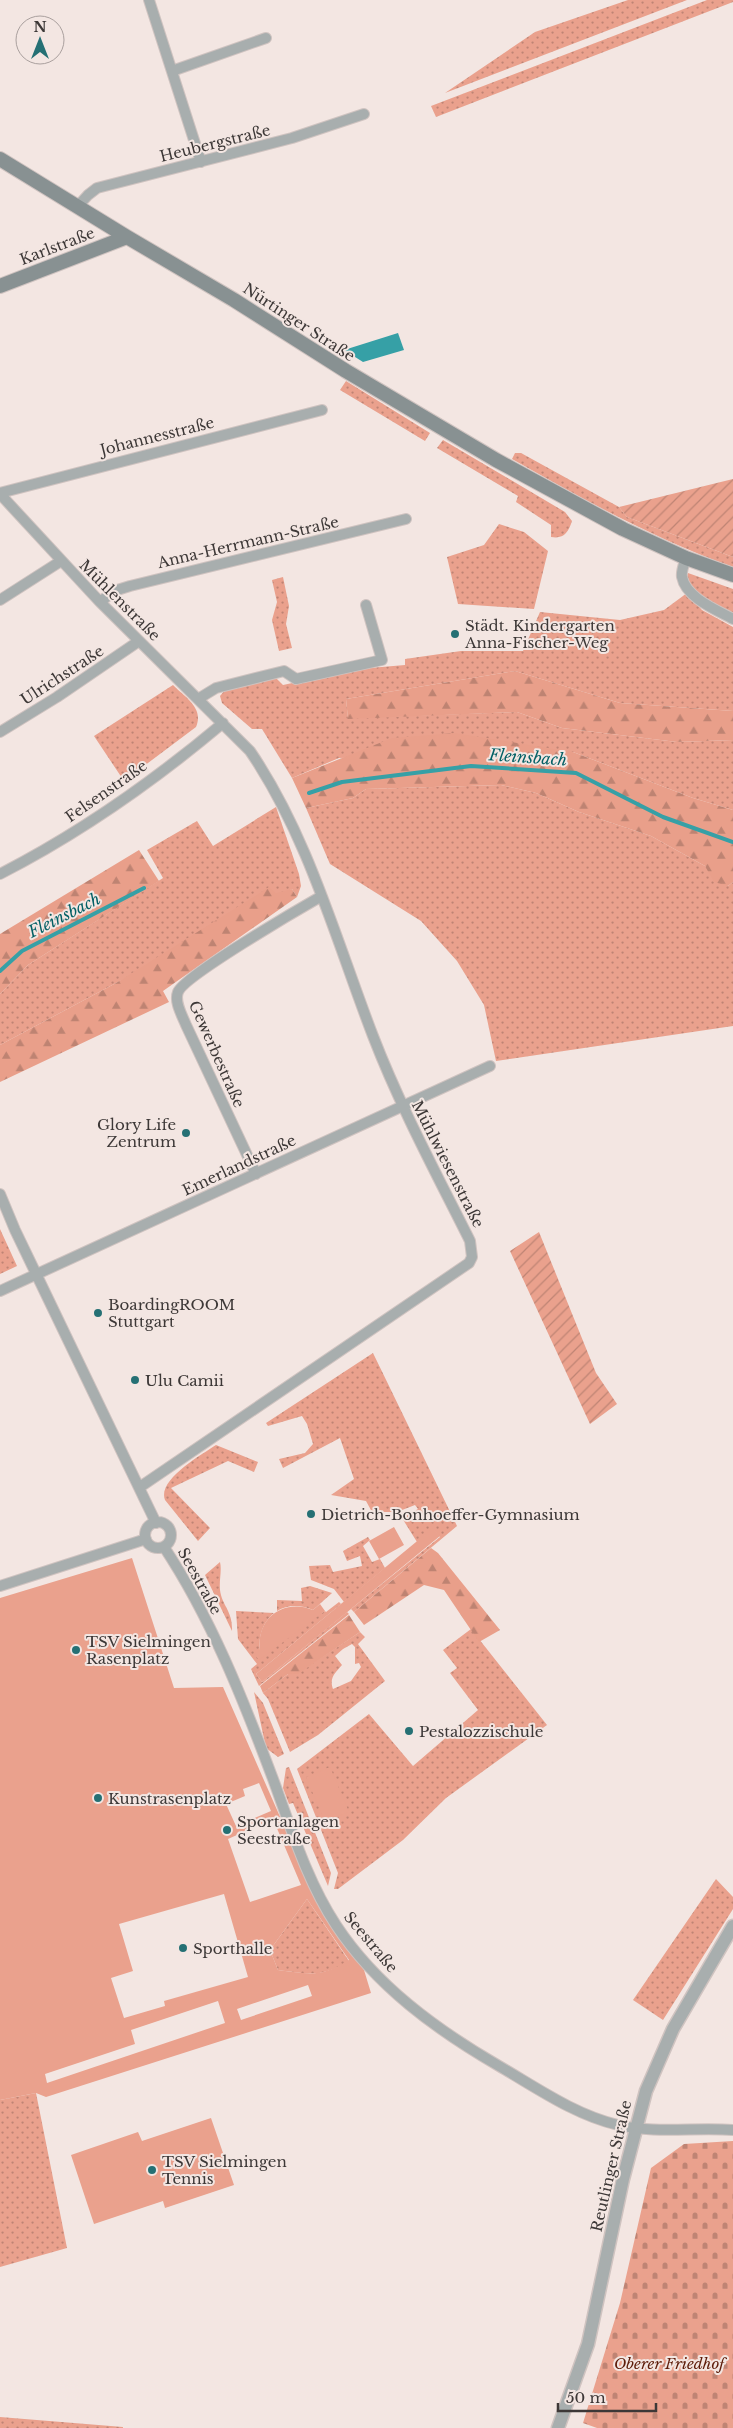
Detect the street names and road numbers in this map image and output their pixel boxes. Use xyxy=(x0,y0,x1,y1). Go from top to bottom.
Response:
street label: Heubergstraße xyxy=(158,120,272,166)
street label: Karlstraße xyxy=(17,223,97,269)
street label: Nürtinger Straße xyxy=(239,279,359,365)
street label: Johannesstraße xyxy=(96,413,216,460)
street label: Anna-Herrmann-Straße xyxy=(155,512,340,572)
street label: Mühlenstraße xyxy=(75,555,165,645)
street label: Ulrichstraße xyxy=(17,641,107,709)
street label: Felsenstraße xyxy=(61,756,151,826)
street label: Gewerbestraße xyxy=(185,998,249,1110)
street label: Mühlwiesenstraße xyxy=(408,1097,488,1231)
street label: Emerlandstraße xyxy=(179,1130,299,1200)
street label: Seestraße xyxy=(174,1544,226,1618)
street label: Seestraße xyxy=(340,1908,402,1976)
street label: Reutlinger Straße xyxy=(587,2098,635,2234)

